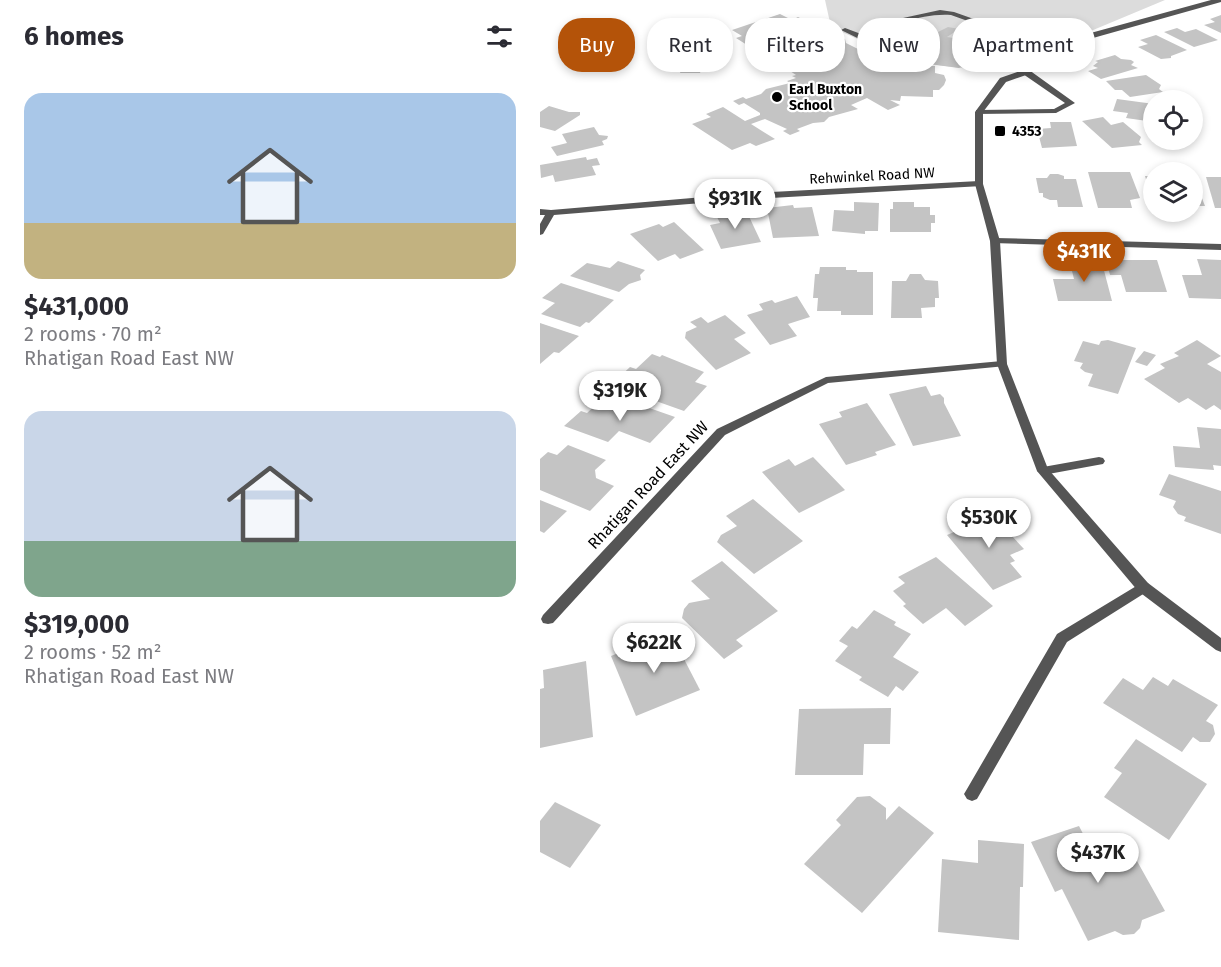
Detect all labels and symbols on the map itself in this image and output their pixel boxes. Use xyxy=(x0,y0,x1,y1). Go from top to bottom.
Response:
place label: Earl Buxton School xyxy=(789,81,862,114)
marker: Earl Buxton School xyxy=(770,90,784,104)
place label: 4353 xyxy=(1012,123,1042,140)
marker: 4353 xyxy=(993,124,1007,138)
street label: Rehwinkel Road NW xyxy=(809,164,936,188)
pin: $931K xyxy=(693,179,777,230)
pin: $431K xyxy=(1042,232,1126,283)
pin: $319K xyxy=(578,371,662,422)
street label: Rhatigan Road East NW xyxy=(584,417,712,553)
pin: $530K xyxy=(947,498,1031,549)
pin: $622K xyxy=(612,623,696,674)
pin: $437K xyxy=(1056,833,1140,884)

